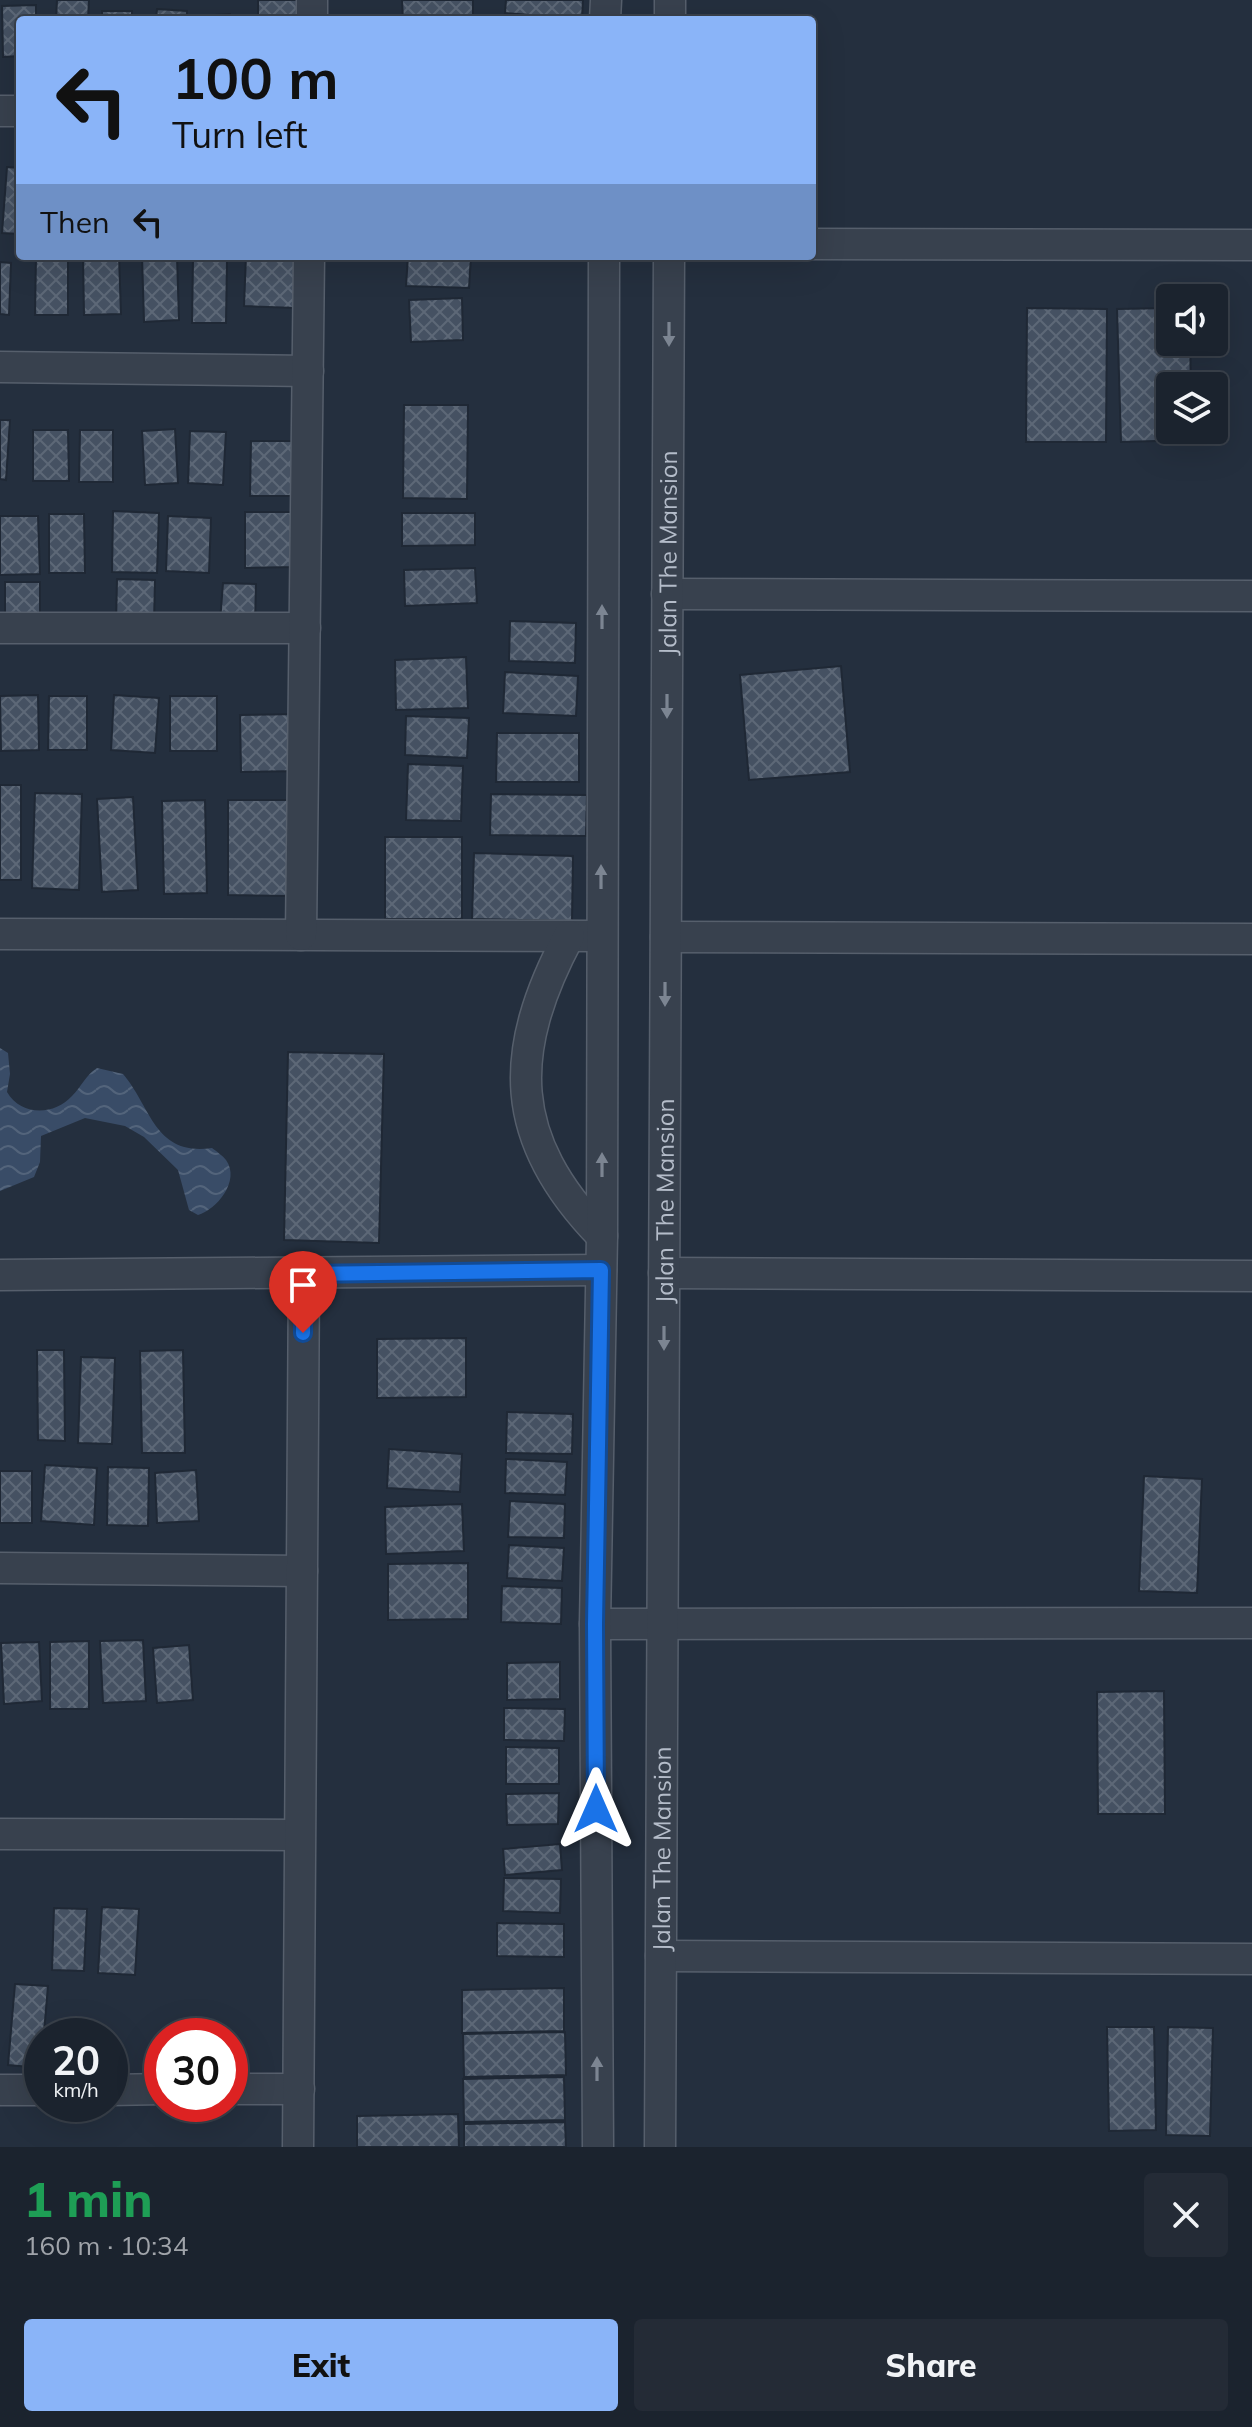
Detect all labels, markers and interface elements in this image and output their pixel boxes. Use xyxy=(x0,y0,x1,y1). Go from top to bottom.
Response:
text: 100 m xyxy=(172,43,339,113)
icon: left xyxy=(40,48,144,152)
text: Turn left xyxy=(172,112,308,157)
icon: left xyxy=(126,200,170,244)
text: Then xyxy=(40,203,110,241)
map controls xyxy=(1156,284,1228,444)
button: sound xyxy=(1156,284,1228,356)
one-way arrow xyxy=(663,322,675,347)
button: layers xyxy=(1156,372,1228,444)
street label: Jalan The Mansion xyxy=(652,450,683,656)
one-way arrow xyxy=(596,604,608,629)
one-way arrow xyxy=(661,694,673,719)
one-way arrow xyxy=(595,864,607,889)
one-way arrow xyxy=(659,982,671,1007)
street label: Jalan The Mansion xyxy=(649,1098,680,1304)
one-way arrow xyxy=(596,1152,608,1177)
pin xyxy=(269,1251,337,1333)
icon: arrive xyxy=(281,1263,325,1307)
one-way arrow xyxy=(658,1326,670,1351)
street label: Jalan The Mansion xyxy=(646,1746,677,1952)
position arrow xyxy=(554,1767,638,1851)
speed limit sign: 30 xyxy=(144,2018,248,2122)
text: 20 xyxy=(52,2035,100,2085)
one-way arrow xyxy=(591,2056,603,2081)
text: km/h xyxy=(53,2077,99,2102)
text: 1 min xyxy=(24,2169,153,2229)
button: close xyxy=(1144,2173,1228,2257)
text: 160 m · 10:34 xyxy=(24,2229,188,2262)
button: Exit xyxy=(24,2319,618,2411)
button: Share xyxy=(634,2319,1228,2411)

